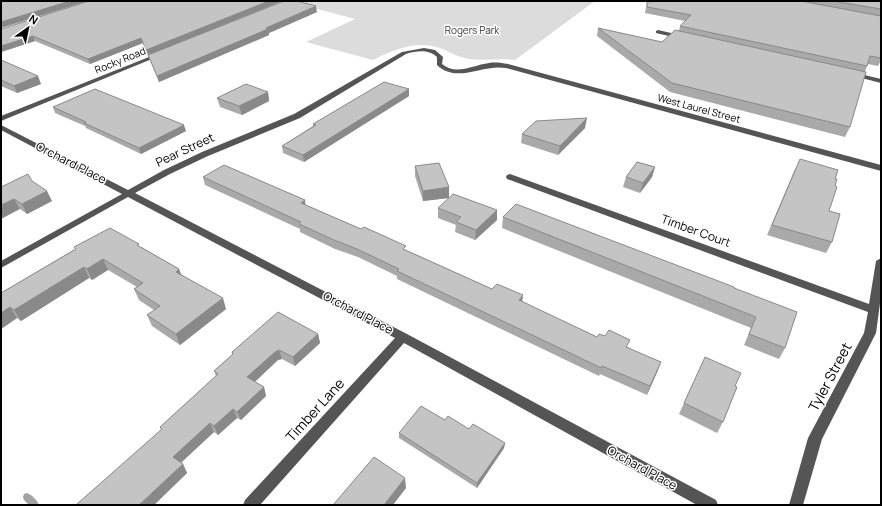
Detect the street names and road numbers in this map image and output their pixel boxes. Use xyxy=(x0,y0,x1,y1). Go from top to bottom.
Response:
street label: Rocky Road xyxy=(92,43,148,77)
street label: West Laurel Street xyxy=(656,90,742,126)
street label: Pear Street xyxy=(153,129,217,171)
street label: Orchard Place xyxy=(33,137,109,188)
street label: Timber Court xyxy=(659,210,734,251)
street label: Orchard Place xyxy=(320,287,396,338)
street label: Tyler Street xyxy=(804,339,856,414)
street label: Timber Lane xyxy=(281,374,348,445)
street label: Orchard Place xyxy=(604,441,680,494)

